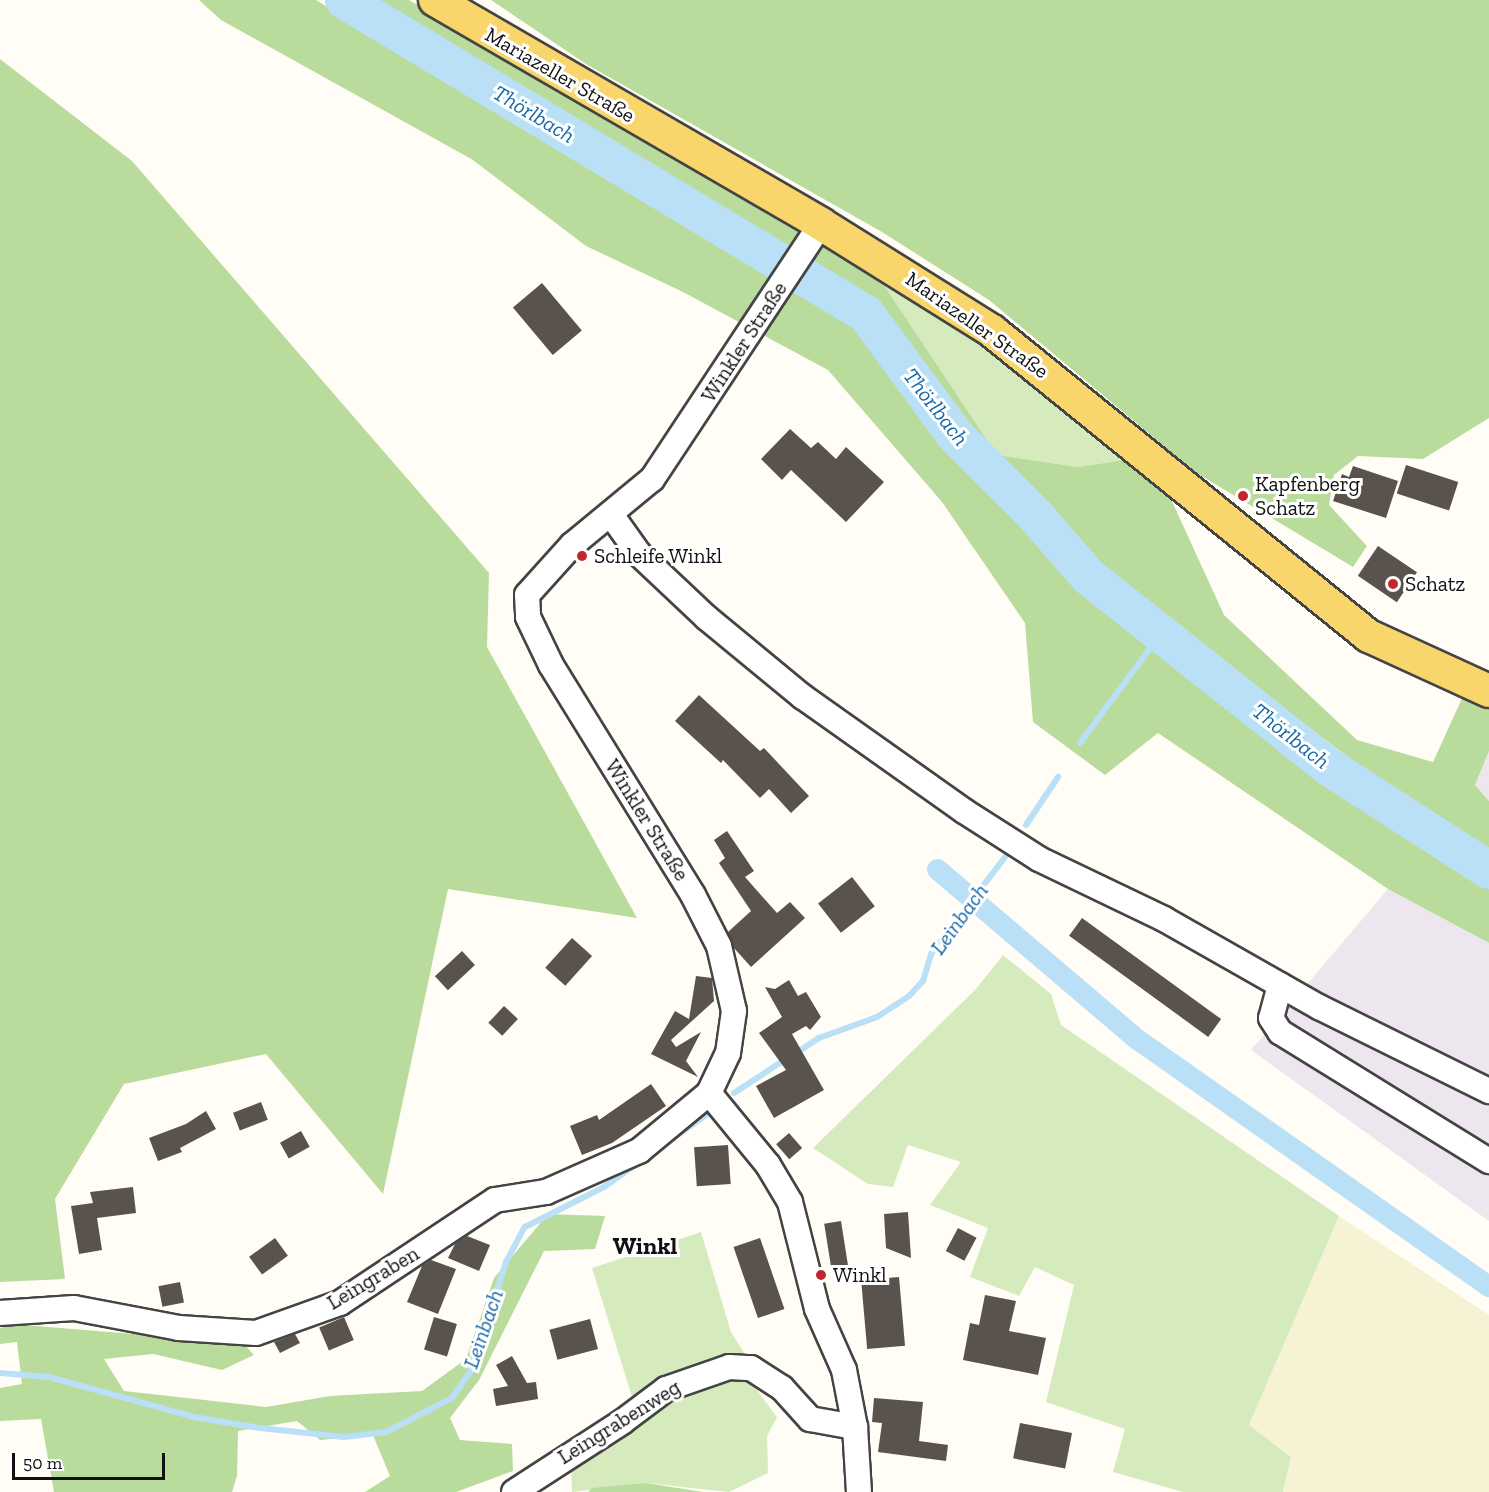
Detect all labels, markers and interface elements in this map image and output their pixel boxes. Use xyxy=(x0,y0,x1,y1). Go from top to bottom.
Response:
street label: Mariazeller Straße xyxy=(480,22,640,128)
water label: Thörlbach xyxy=(488,79,580,149)
street label: Mariazeller Straße xyxy=(901,266,1053,384)
street label: Winkler Straße xyxy=(696,277,792,407)
water label: Thörlbach xyxy=(898,363,974,451)
place label: Kapfenberg Schatz xyxy=(1255,471,1360,521)
marker: Kapfenberg Schatz xyxy=(1236,489,1250,503)
place label: Schleife Winkl xyxy=(594,543,723,569)
marker: Schleife Winkl xyxy=(575,549,589,563)
place label: Schatz xyxy=(1405,571,1465,597)
marker: Schatz xyxy=(1386,577,1400,591)
water label: Thörlbach xyxy=(1247,698,1335,774)
street label: Winkler Straße xyxy=(600,755,694,885)
water label: Leinbach xyxy=(924,878,994,960)
district label: Winkl xyxy=(613,1232,677,1260)
street label: Leingraben xyxy=(322,1241,424,1315)
place label: Winkl xyxy=(833,1262,887,1288)
marker: Winkl xyxy=(814,1268,828,1282)
water label: Leinbach xyxy=(457,1286,509,1372)
street label: Leingrabenweg xyxy=(553,1374,685,1470)
scale bar xyxy=(15,1441,168,1479)
text: 50 m xyxy=(23,1452,62,1474)

